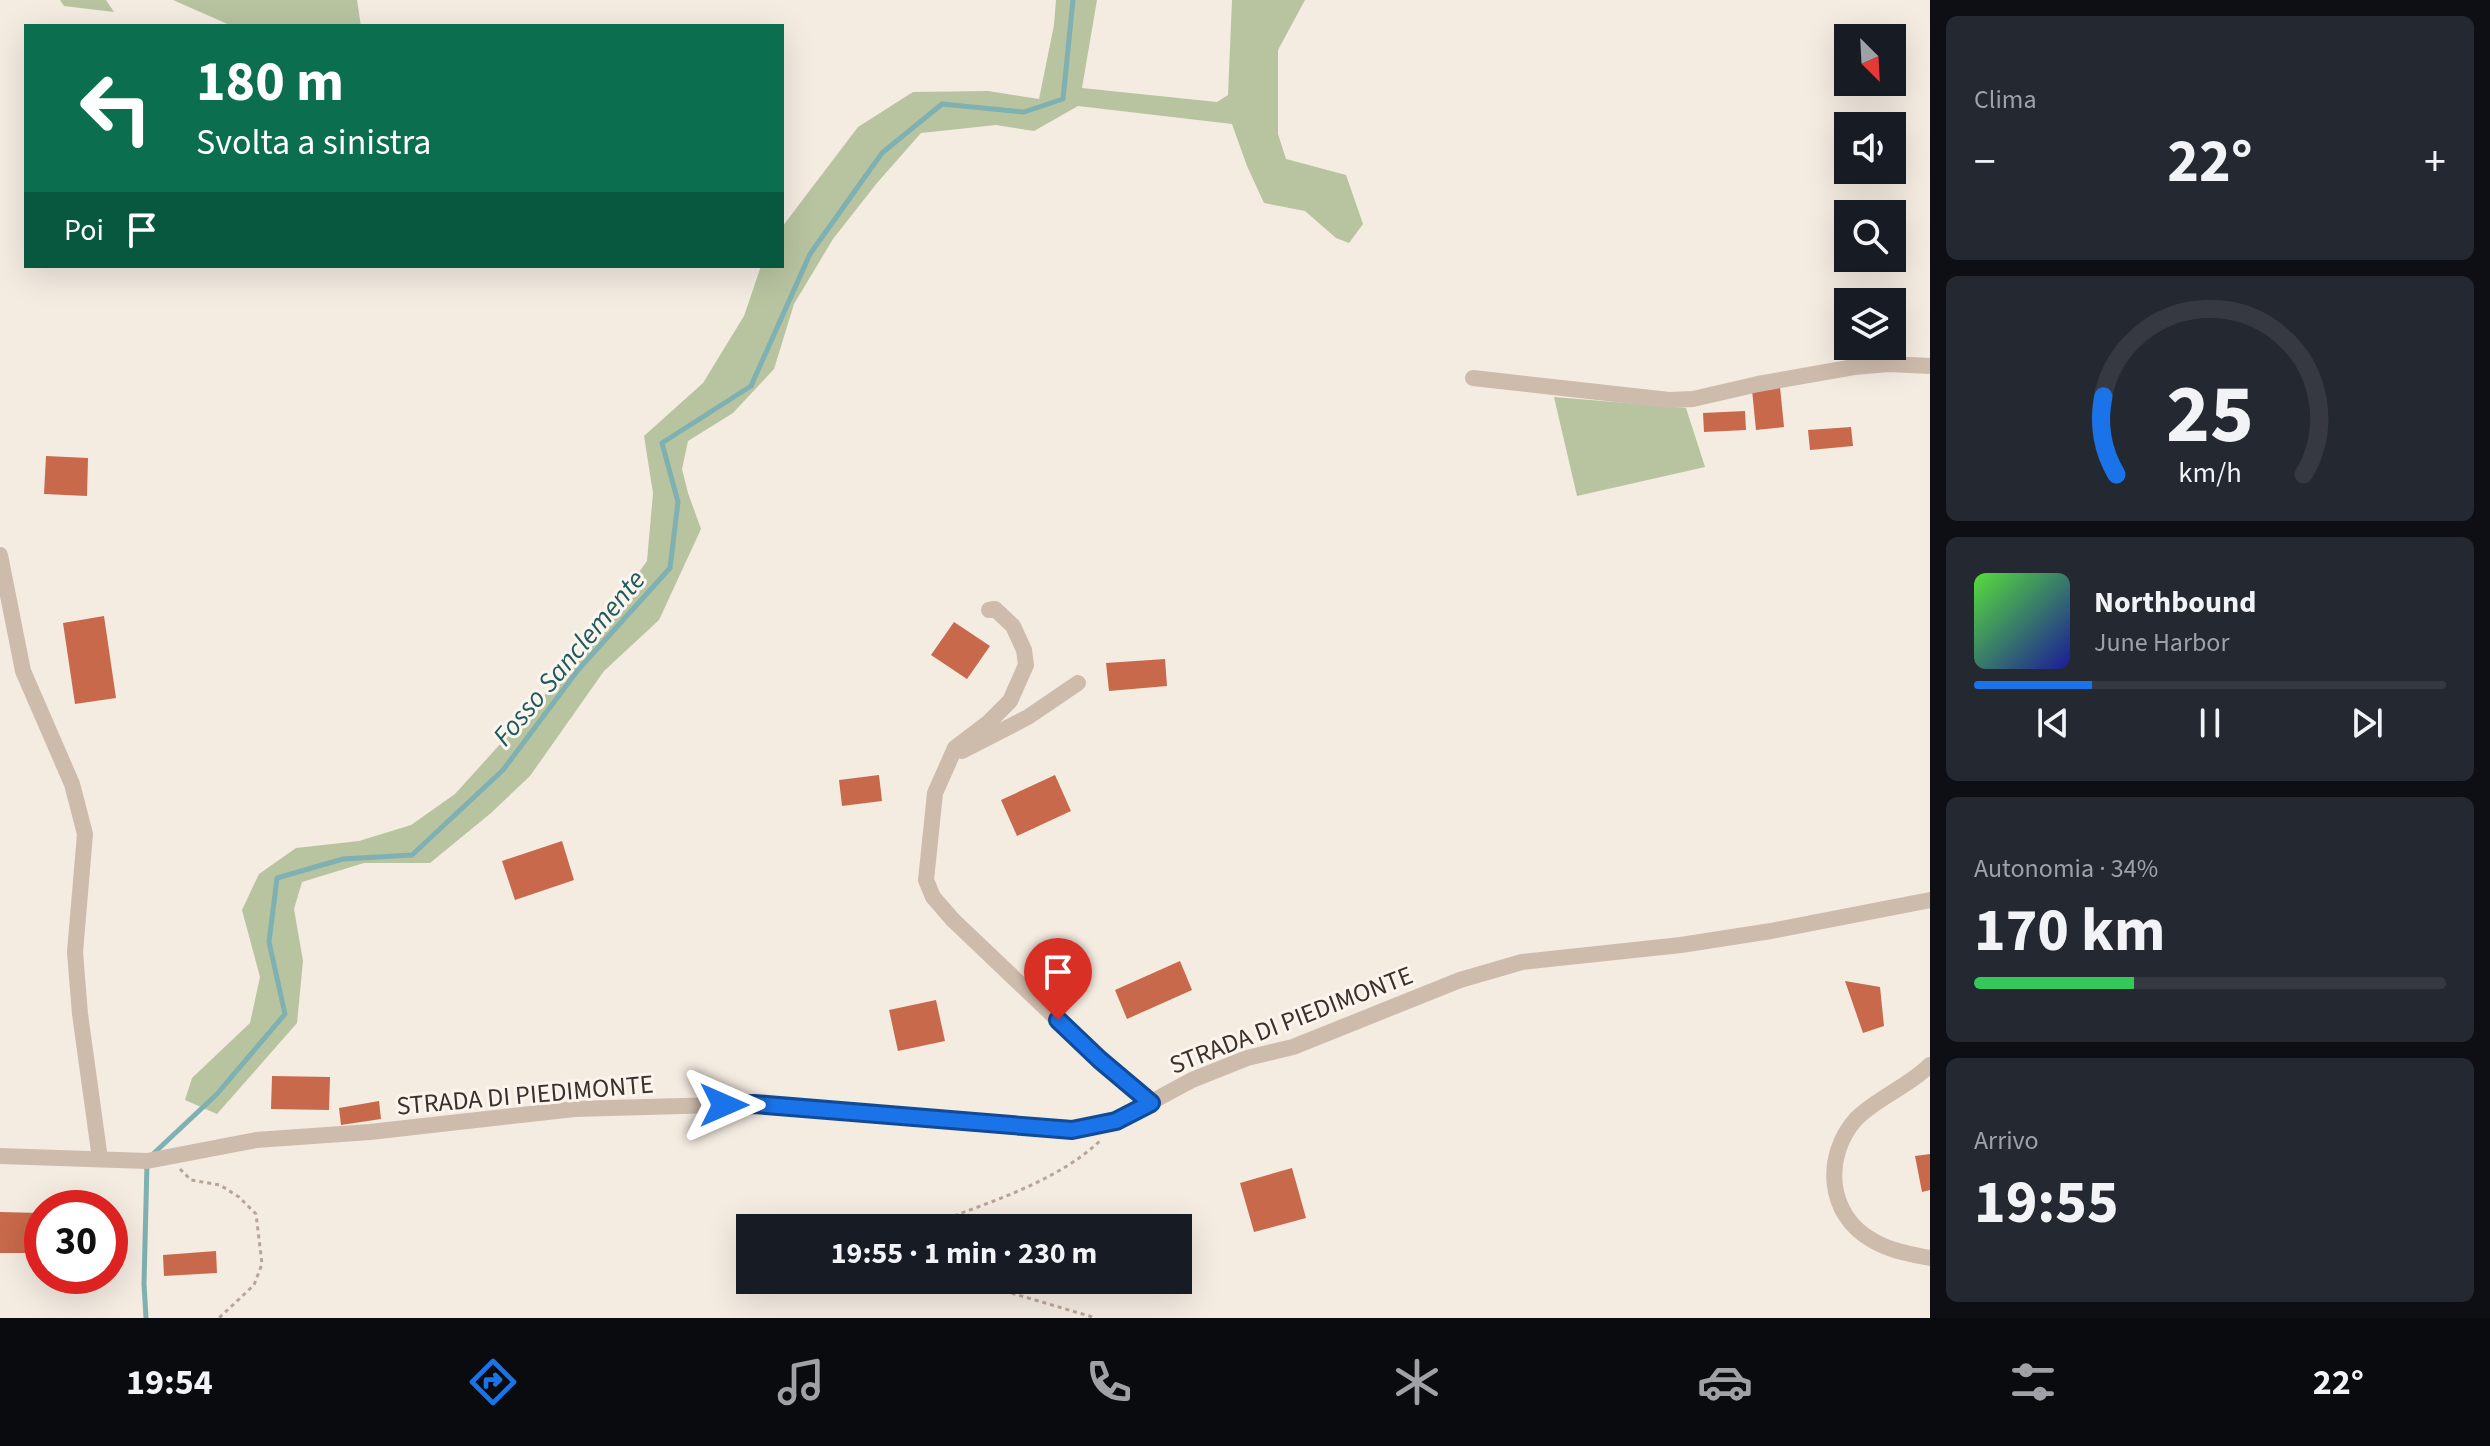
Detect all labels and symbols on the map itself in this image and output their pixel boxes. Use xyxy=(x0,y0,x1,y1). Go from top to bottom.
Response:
north arrow xyxy=(1834,24,1906,96)
water label: Fosso Sanclemente xyxy=(483,561,655,755)
pin xyxy=(1024,938,1092,1020)
street label: STRADA DI PIEDIMONTE xyxy=(1164,957,1418,1083)
position arrow xyxy=(682,1063,766,1147)
street label: STRADA DI PIEDIMONTE xyxy=(395,1065,655,1125)
speed limit sign: 30 xyxy=(24,1190,128,1294)

